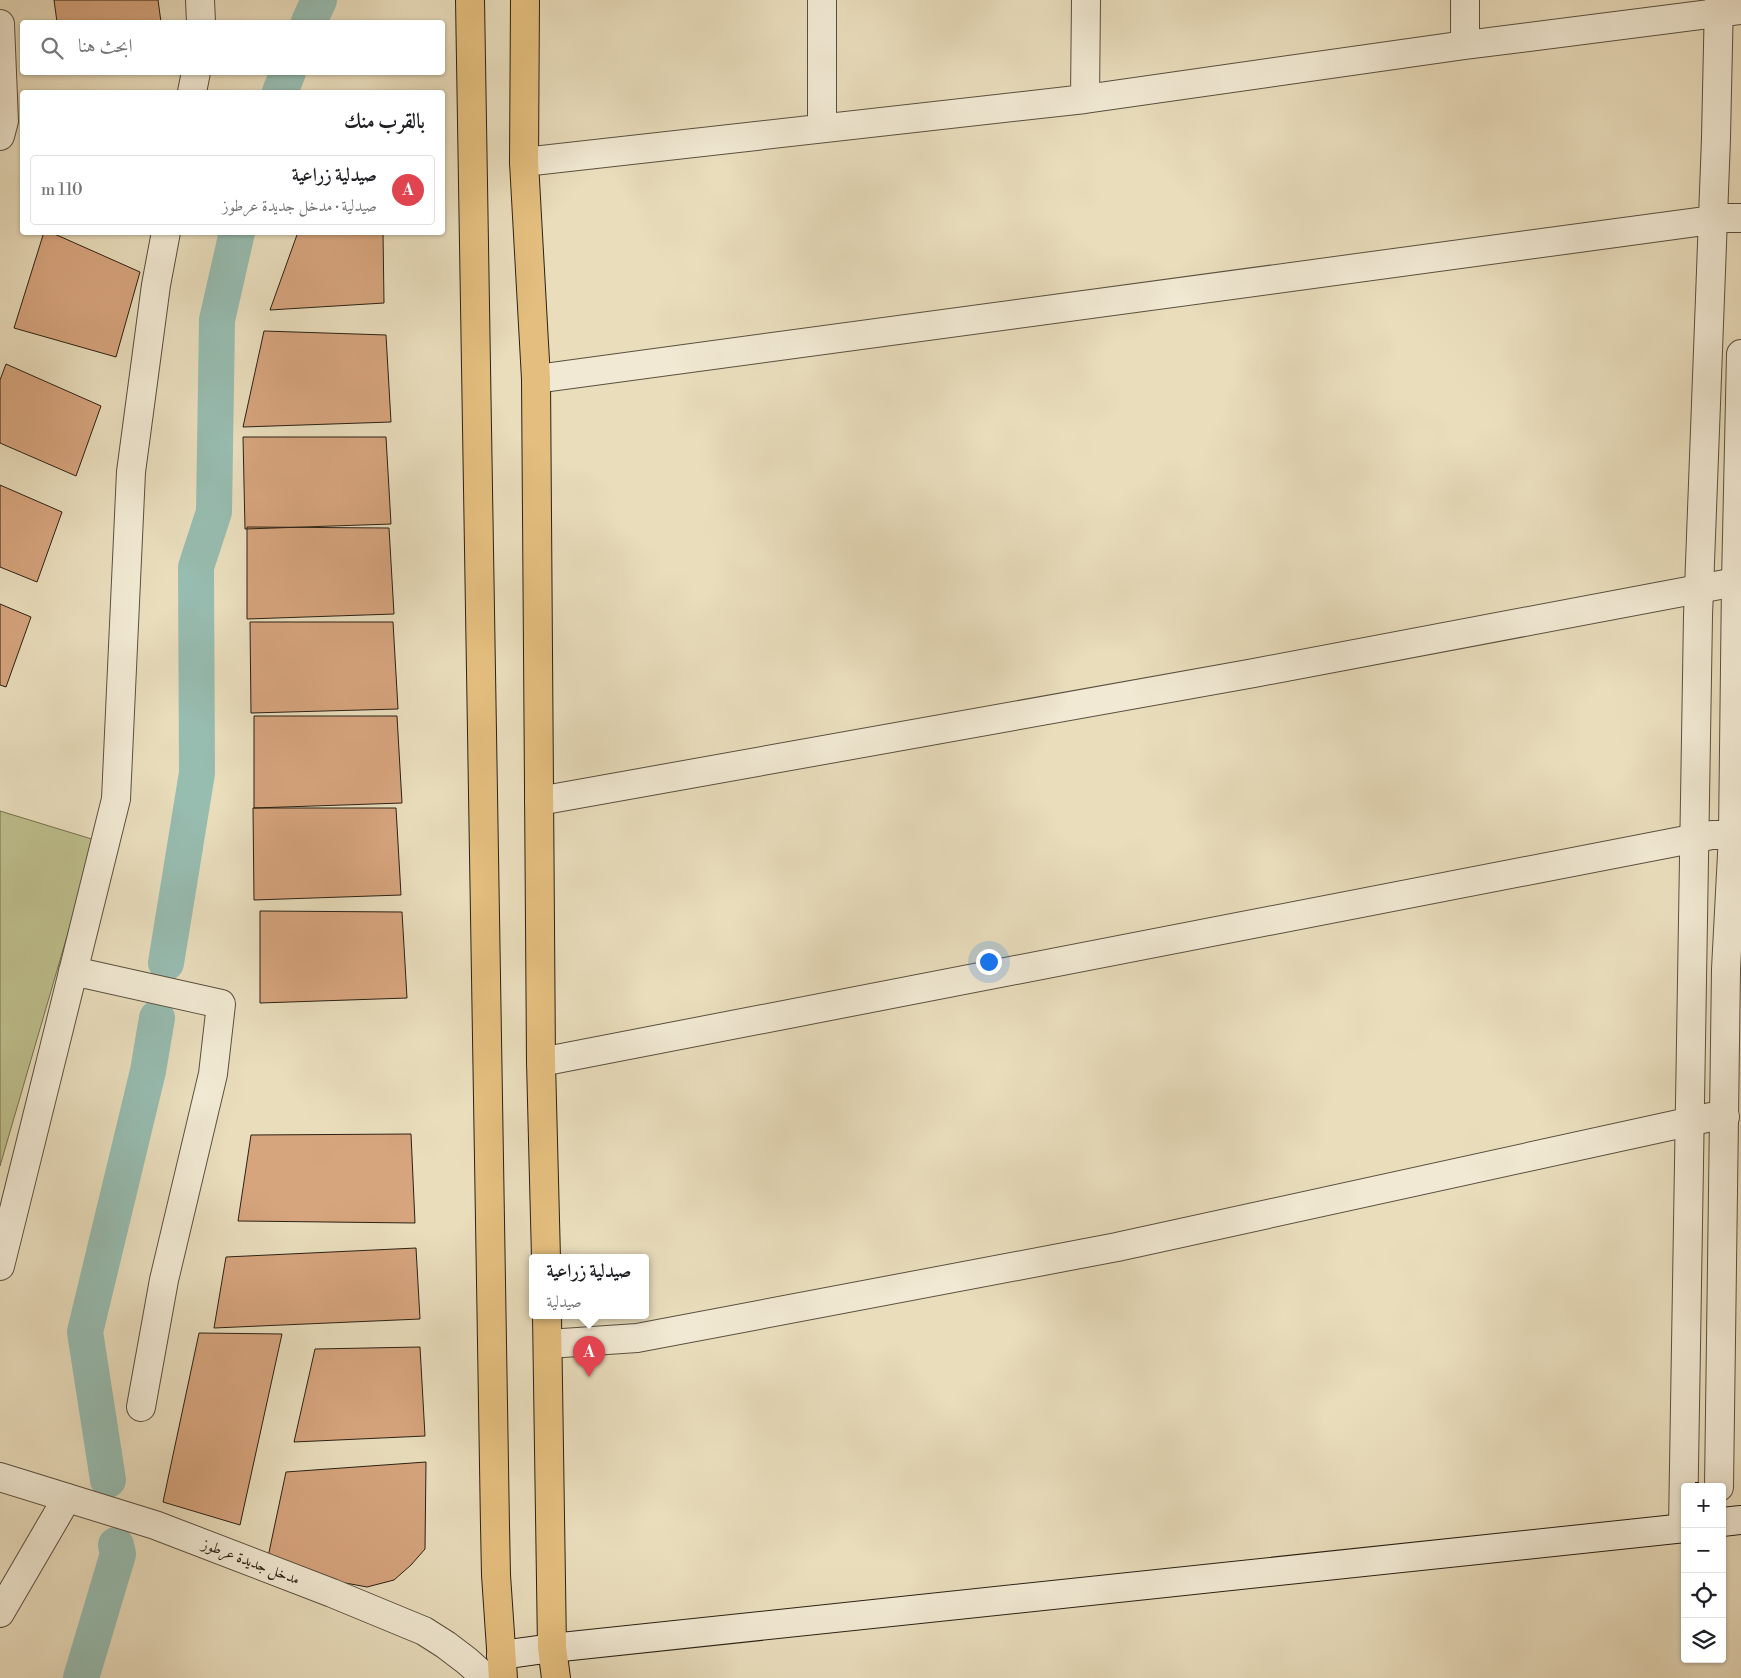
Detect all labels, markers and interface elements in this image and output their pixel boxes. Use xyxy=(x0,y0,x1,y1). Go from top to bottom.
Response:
search box xyxy=(20,20,445,75)
icon: search xyxy=(38,34,66,62)
text: ابحث هنا xyxy=(78,34,133,58)
text: بالقرب منك xyxy=(344,109,425,135)
text: صيدلية زراعية xyxy=(292,163,377,187)
text: 110 m xyxy=(41,180,83,200)
text: A xyxy=(402,180,414,200)
text: صيدلية · مدخل جديدة عرطوز xyxy=(222,196,377,216)
your location xyxy=(976,949,1002,975)
popup xyxy=(529,1254,649,1319)
text: صيدلية زراعية xyxy=(546,1259,632,1283)
text: صيدلية xyxy=(546,1292,582,1312)
pin: A xyxy=(573,1336,605,1377)
map controls xyxy=(1681,1483,1726,1663)
button: + xyxy=(1681,1483,1726,1528)
button: − xyxy=(1681,1528,1726,1573)
street label: مدخل جديدة عرطوز xyxy=(197,1534,303,1590)
button: locate xyxy=(1681,1573,1726,1618)
button: layers xyxy=(1681,1618,1726,1663)

